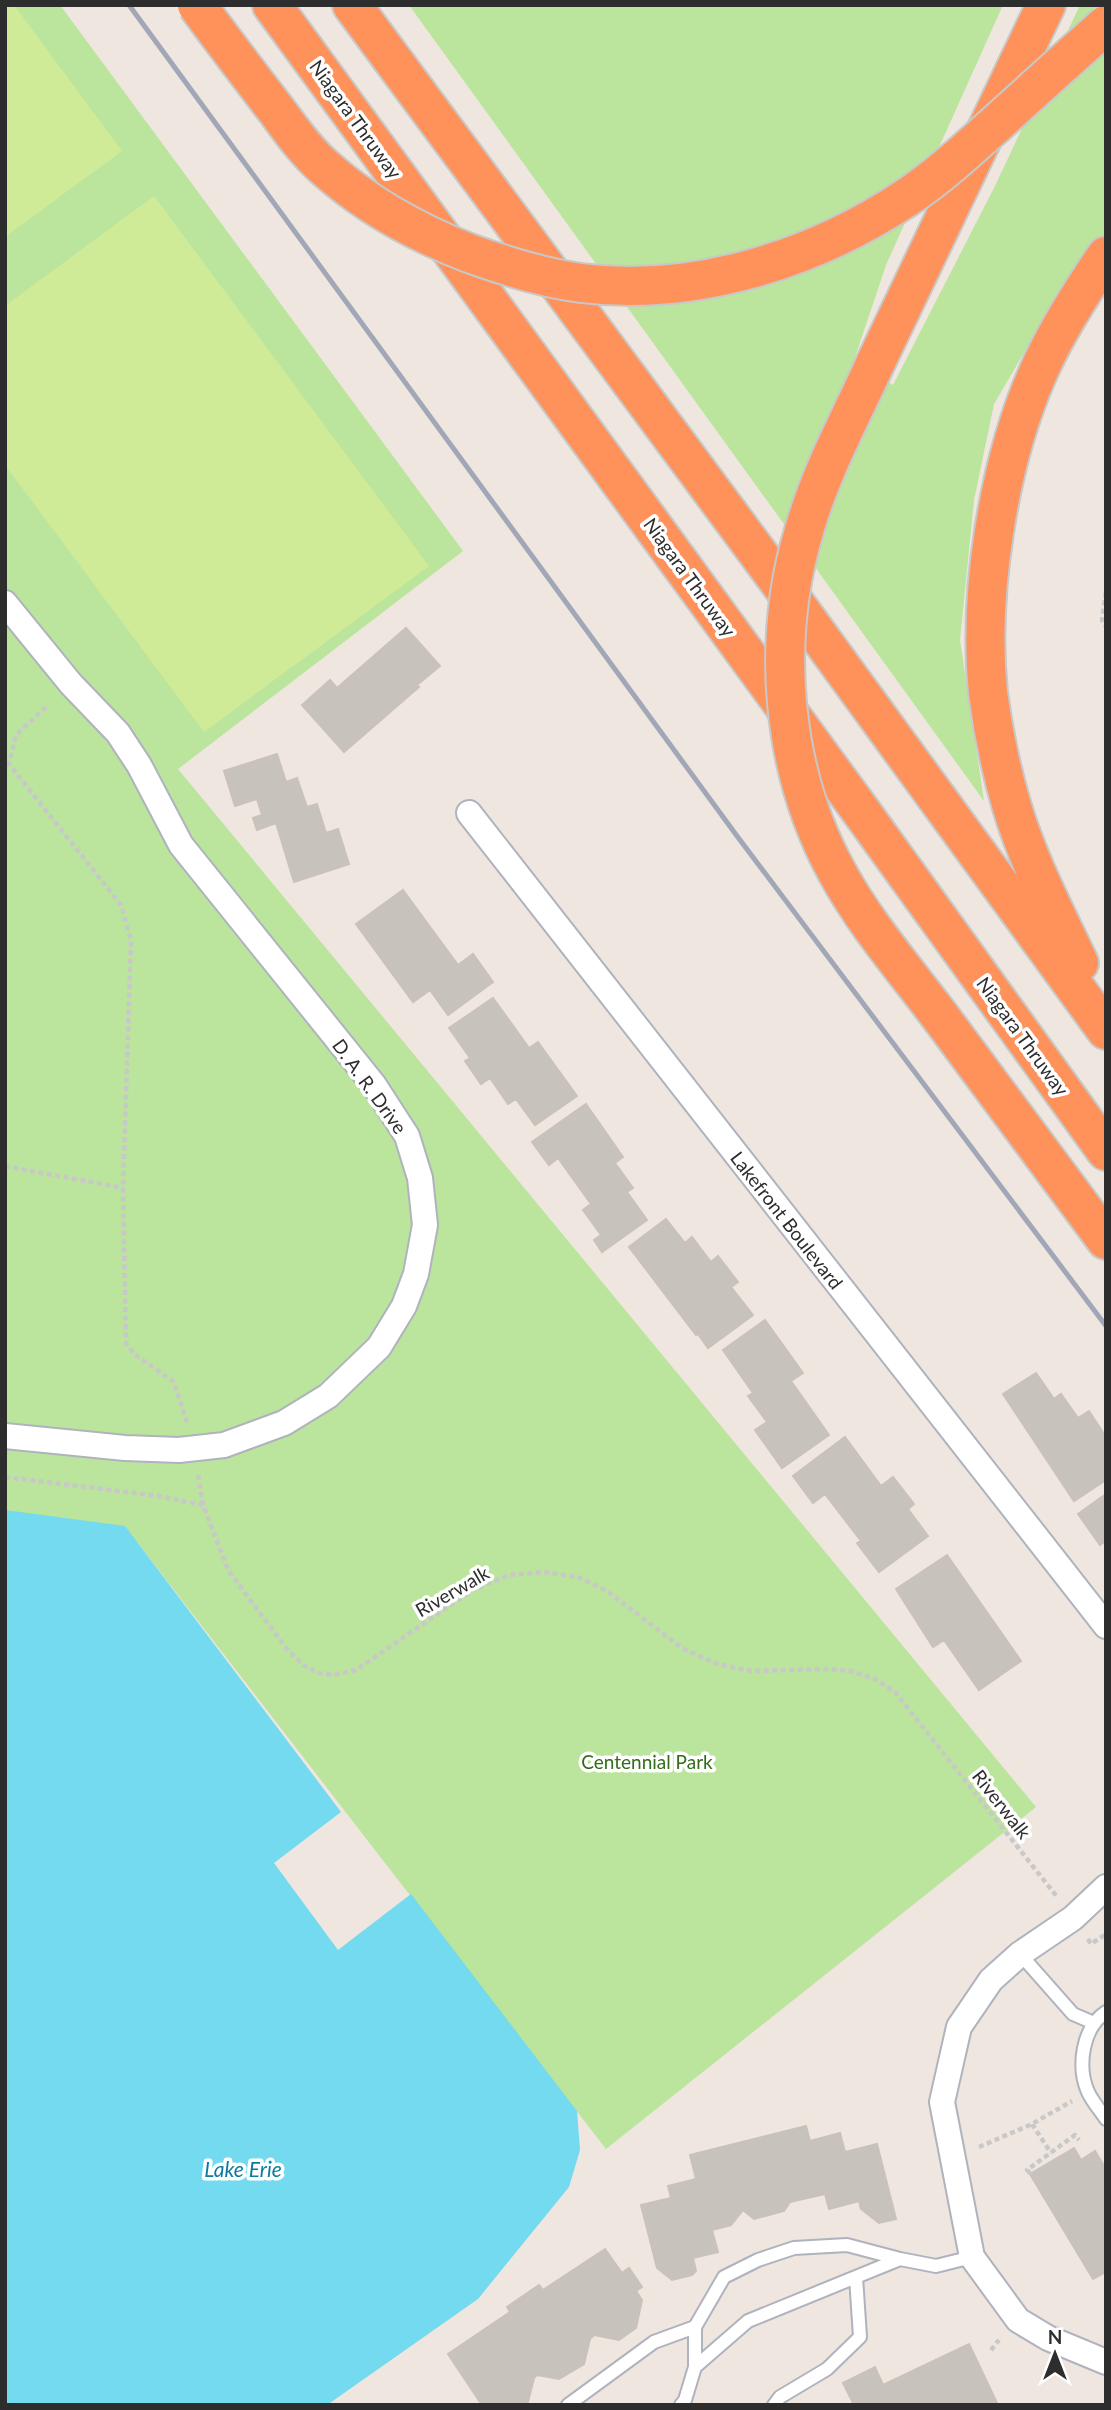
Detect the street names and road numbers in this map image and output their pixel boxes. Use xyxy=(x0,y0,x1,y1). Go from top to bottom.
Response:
street label: Niagara Thruway xyxy=(305,55,407,183)
street label: Niagara Thruway xyxy=(639,513,741,641)
street label: Niagara Thruway xyxy=(972,972,1074,1100)
street label: D. A. R. Drive xyxy=(328,1034,412,1138)
street label: Lakefront Boulevard xyxy=(726,1147,848,1293)
street label: Riverwalk xyxy=(411,1561,493,1621)
street label: Riverwalk xyxy=(968,1765,1036,1843)

